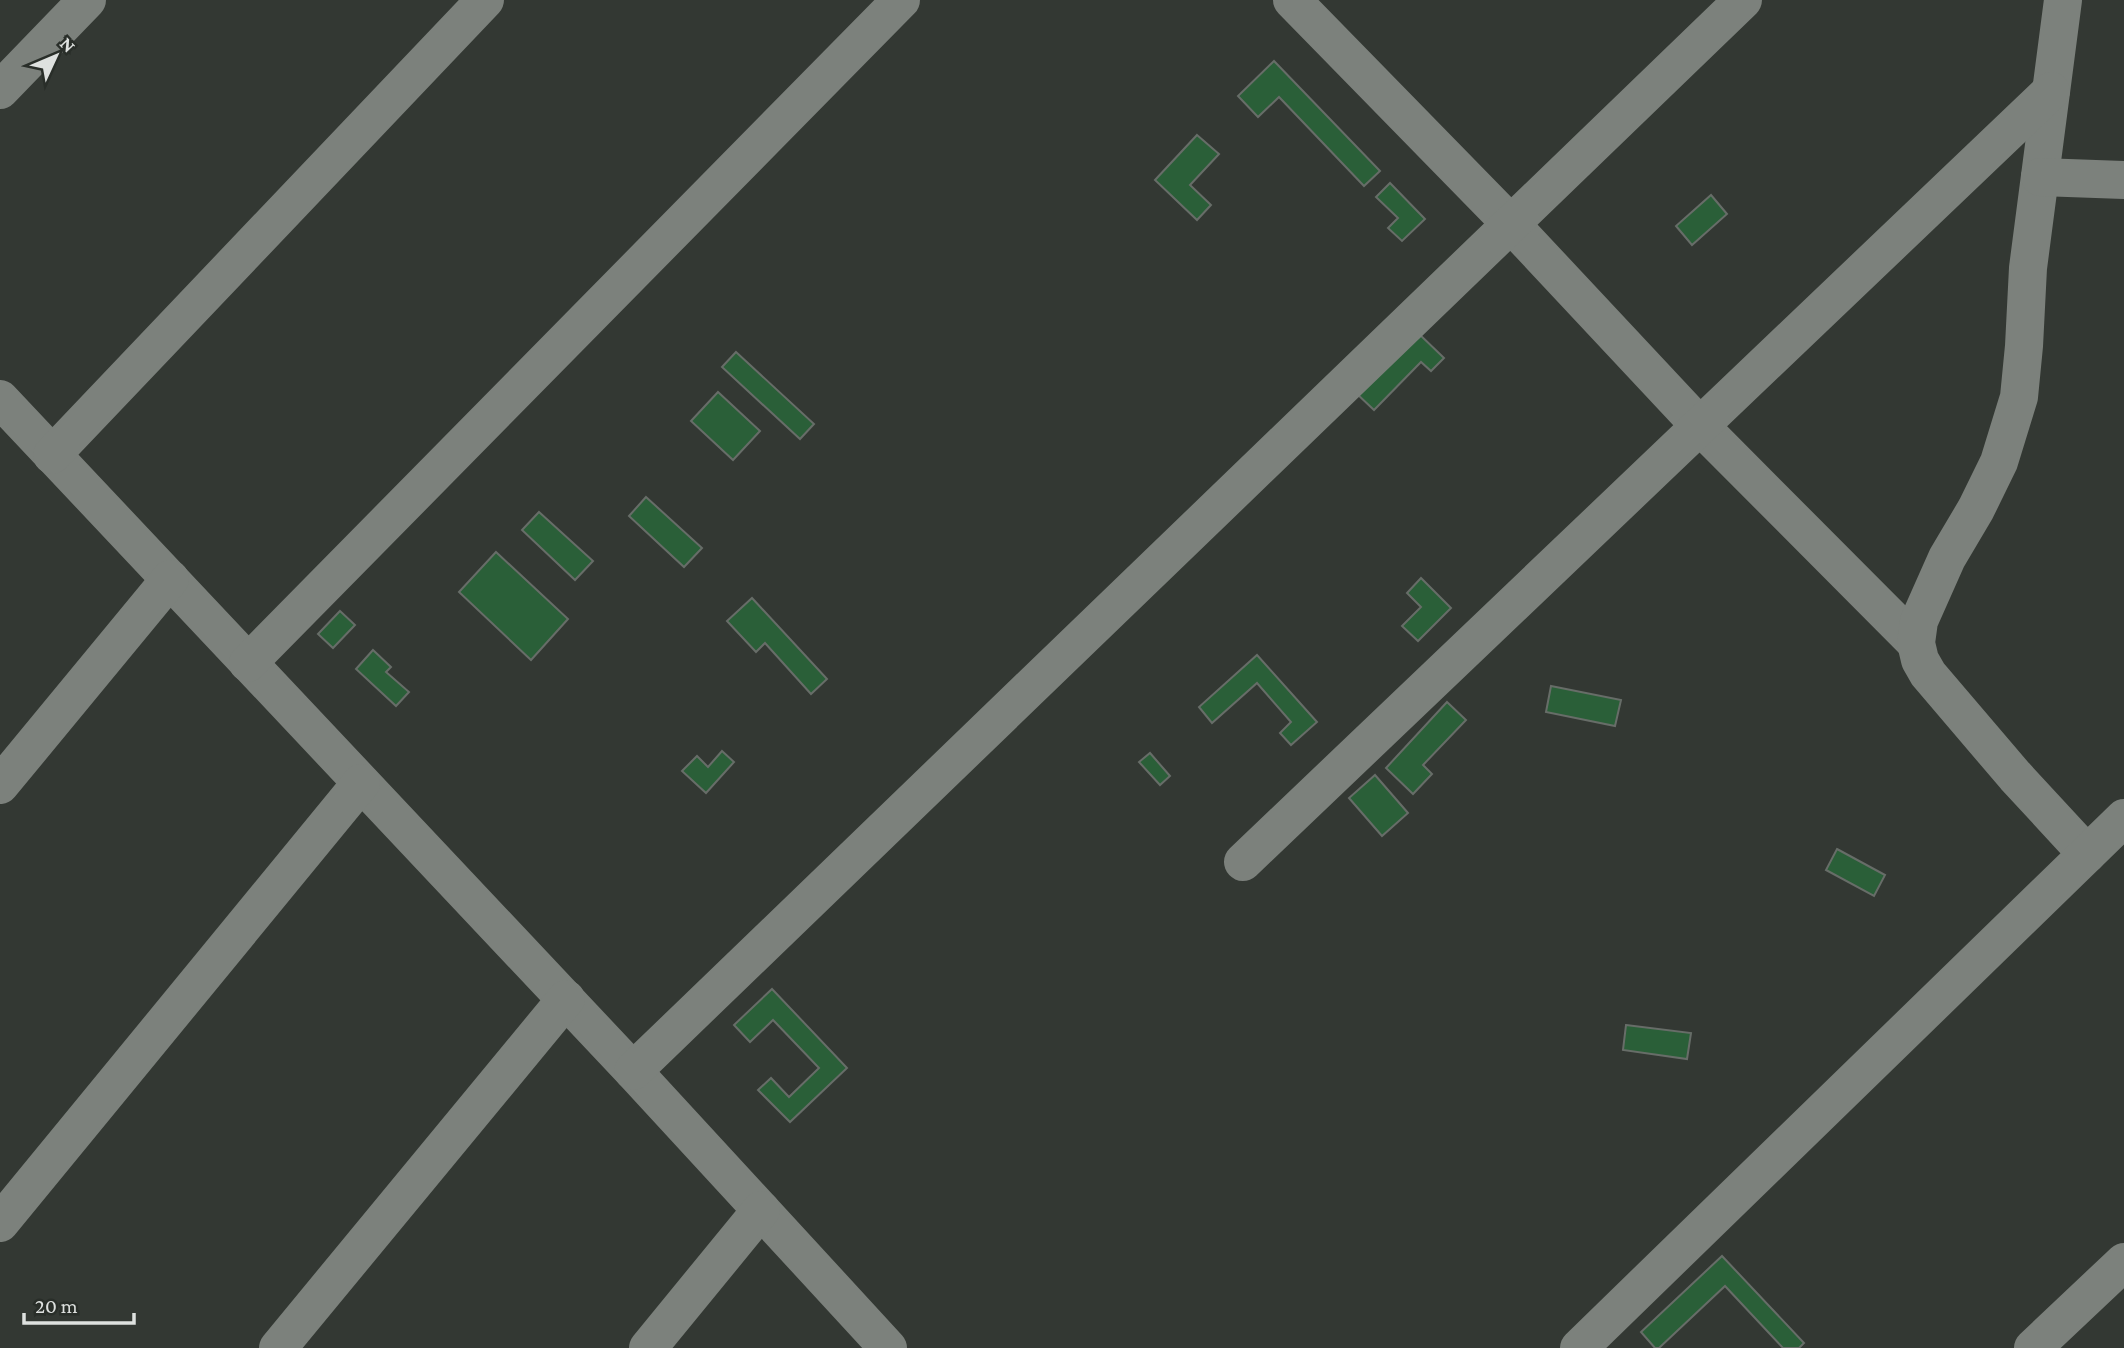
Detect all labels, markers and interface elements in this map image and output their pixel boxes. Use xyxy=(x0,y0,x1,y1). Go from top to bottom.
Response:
north arrow xyxy=(21,21,91,91)
text: N xyxy=(56,33,80,57)
scale bar xyxy=(24,1282,135,1326)
text: 20 m xyxy=(35,1294,78,1318)

